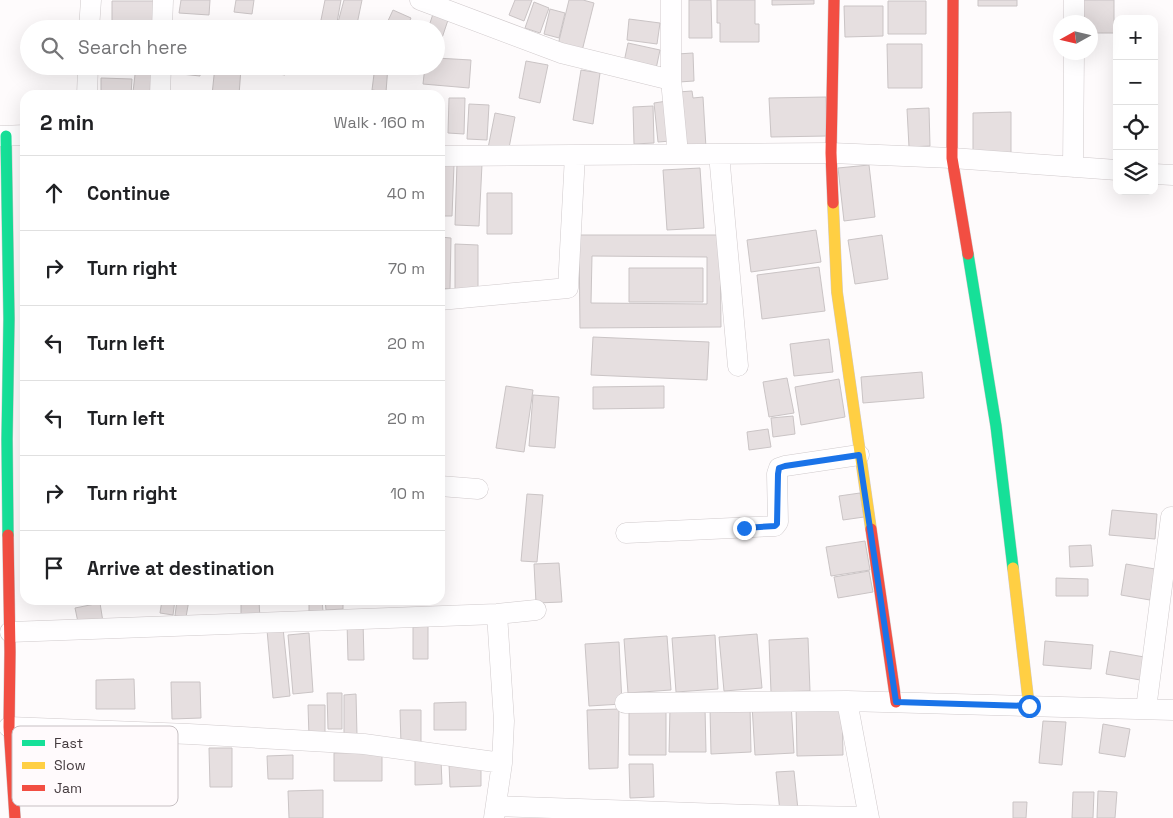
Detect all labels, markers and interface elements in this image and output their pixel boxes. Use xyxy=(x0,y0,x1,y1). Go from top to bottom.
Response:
north arrow xyxy=(1053,15,1098,60)
map controls xyxy=(1113,15,1158,195)
button: + xyxy=(1113,15,1158,60)
search box xyxy=(20,20,445,75)
icon: search xyxy=(38,34,66,62)
text: Search here xyxy=(78,35,188,60)
button: − xyxy=(1113,60,1158,105)
button: locate xyxy=(1113,105,1158,150)
text: 2 min xyxy=(40,109,94,136)
text: Walk · 160 m xyxy=(334,112,425,133)
button: layers xyxy=(1113,150,1158,195)
icon: ahead xyxy=(40,179,68,207)
text: Continue xyxy=(87,181,170,206)
text: 40 m xyxy=(387,183,425,204)
icon: right xyxy=(40,254,68,282)
text: Turn right xyxy=(87,256,177,281)
text: 70 m xyxy=(388,258,425,279)
icon: left xyxy=(40,329,68,357)
text: Turn left xyxy=(87,331,165,356)
text: 20 m xyxy=(387,333,425,354)
icon: left xyxy=(40,404,68,432)
text: Turn left xyxy=(87,406,165,431)
text: 20 m xyxy=(387,408,425,429)
icon: right xyxy=(40,479,68,507)
text: Turn right xyxy=(87,481,177,506)
text: 10 m xyxy=(390,483,425,504)
route end xyxy=(733,517,756,540)
icon: arrive xyxy=(40,554,68,582)
text: Arrive at destination xyxy=(87,556,275,581)
route start xyxy=(1018,695,1041,718)
legend xyxy=(12,726,178,806)
text: Fast xyxy=(54,734,83,752)
text: Slow xyxy=(54,756,86,774)
text: Jam xyxy=(54,779,82,797)

